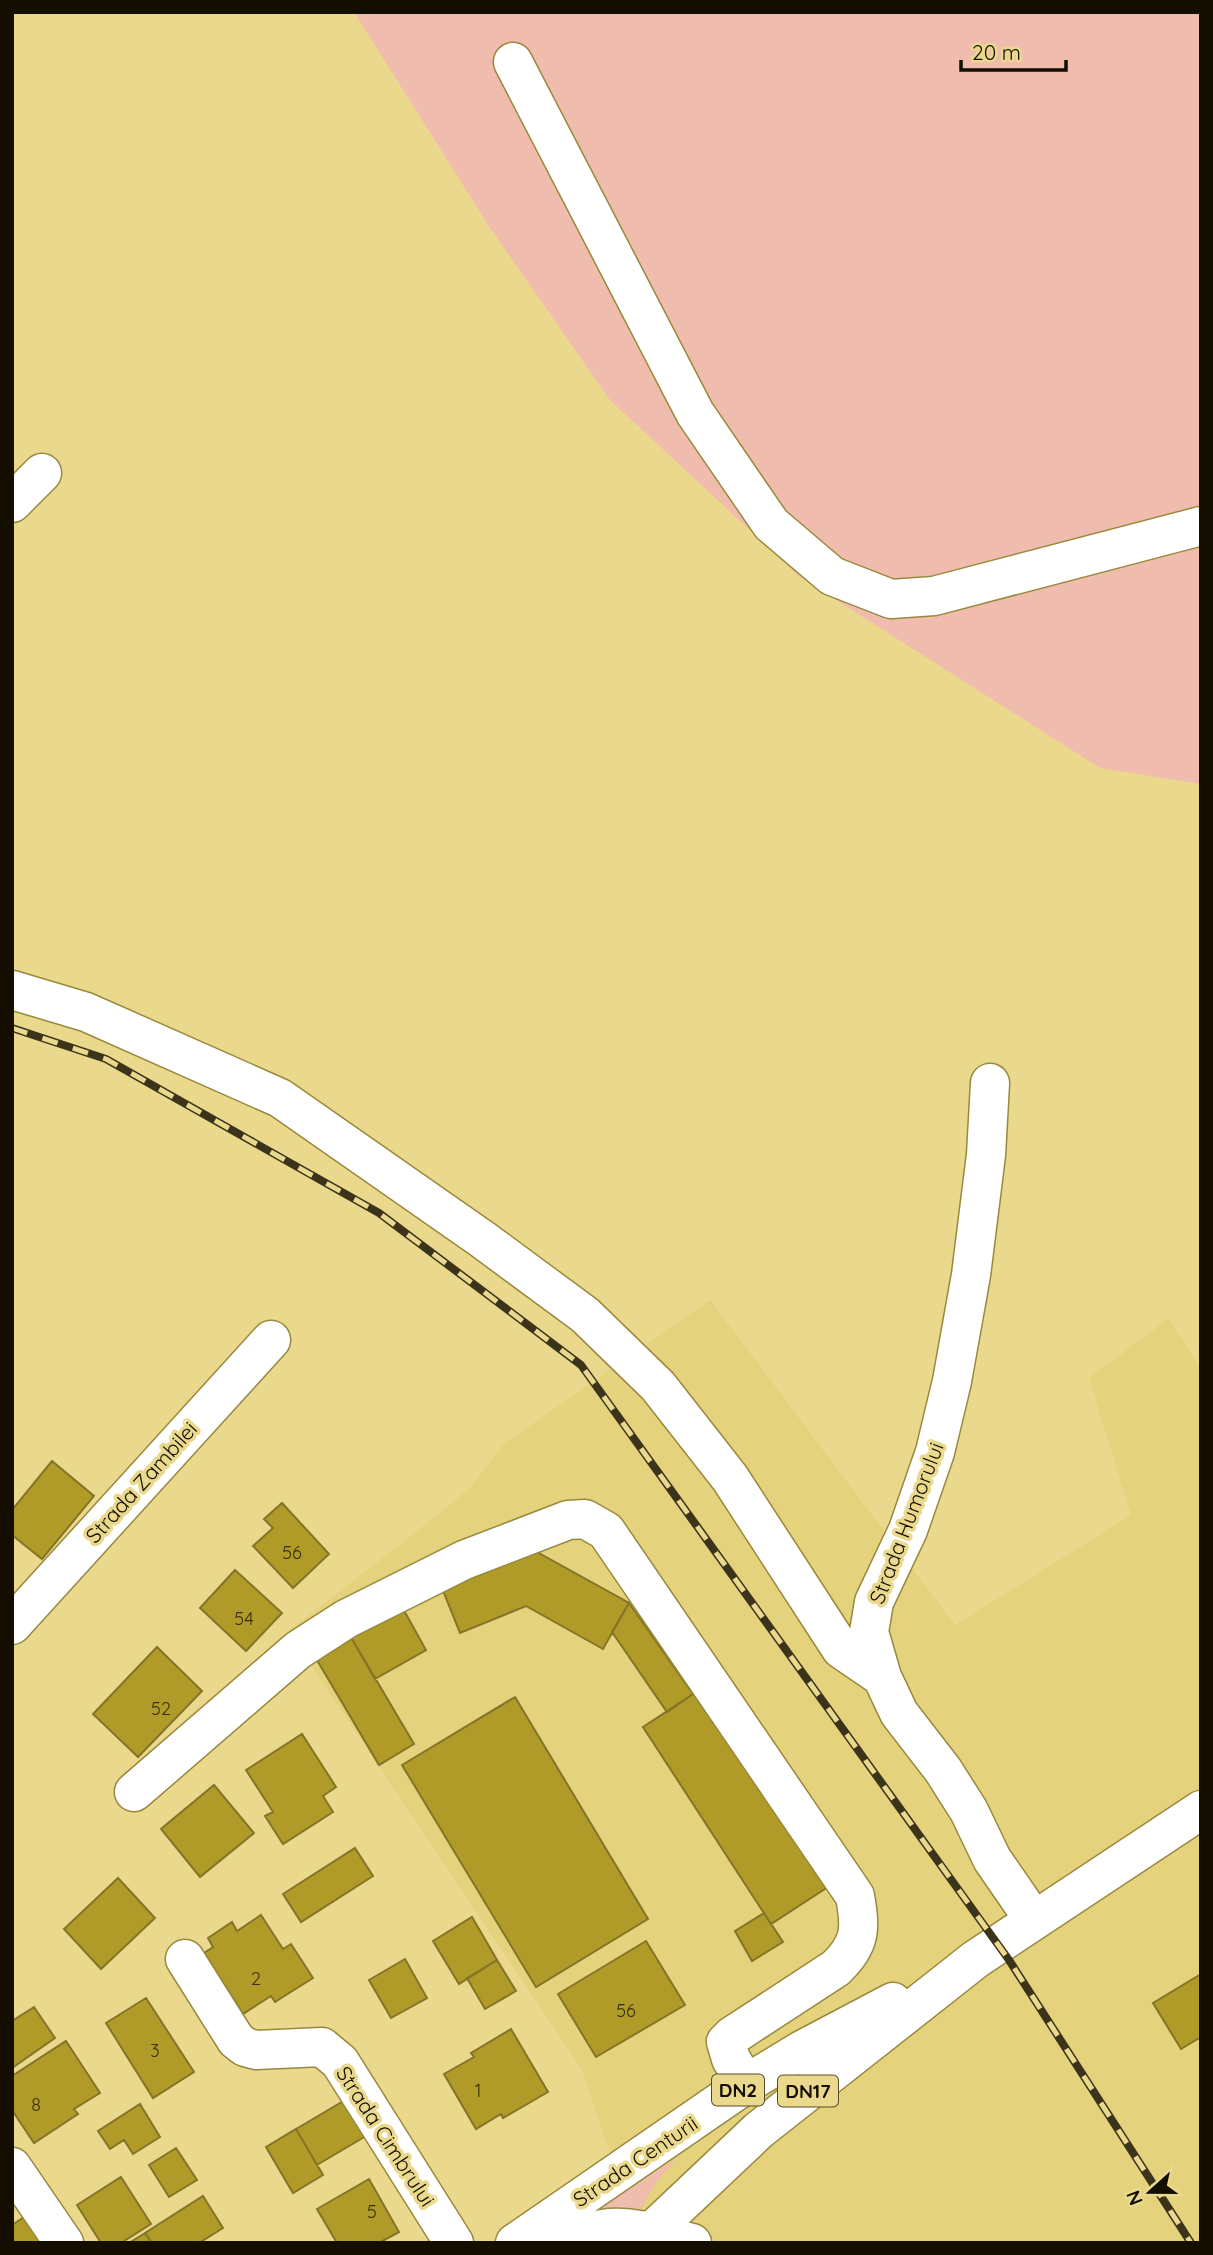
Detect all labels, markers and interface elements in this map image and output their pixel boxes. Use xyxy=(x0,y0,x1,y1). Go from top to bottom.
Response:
scale bar xyxy=(961,28,1066,72)
text: 20 m xyxy=(972,39,1021,65)
street label: Strada Zambilei xyxy=(80,1416,202,1548)
street label: Strada Humorului xyxy=(863,1439,949,1607)
house number: 56 xyxy=(282,1541,302,1564)
house number: 54 xyxy=(234,1607,254,1630)
house number: 52 xyxy=(151,1697,171,1720)
house number: 2 xyxy=(251,1967,261,1990)
house number: 56 xyxy=(616,1999,636,2022)
house number: 3 xyxy=(150,2039,160,2062)
street label: Strada Cimbrului xyxy=(331,2061,441,2211)
road number: DN2 xyxy=(712,2074,764,2106)
road number: DN17 xyxy=(778,2076,838,2106)
house number: 1 xyxy=(475,2079,481,2102)
house number: 8 xyxy=(31,2093,41,2116)
street label: Strada Centurii xyxy=(568,2110,702,2212)
north arrow xyxy=(1115,2157,1185,2227)
text: N xyxy=(1120,2187,1148,2209)
house number: 5 xyxy=(367,2200,377,2223)

